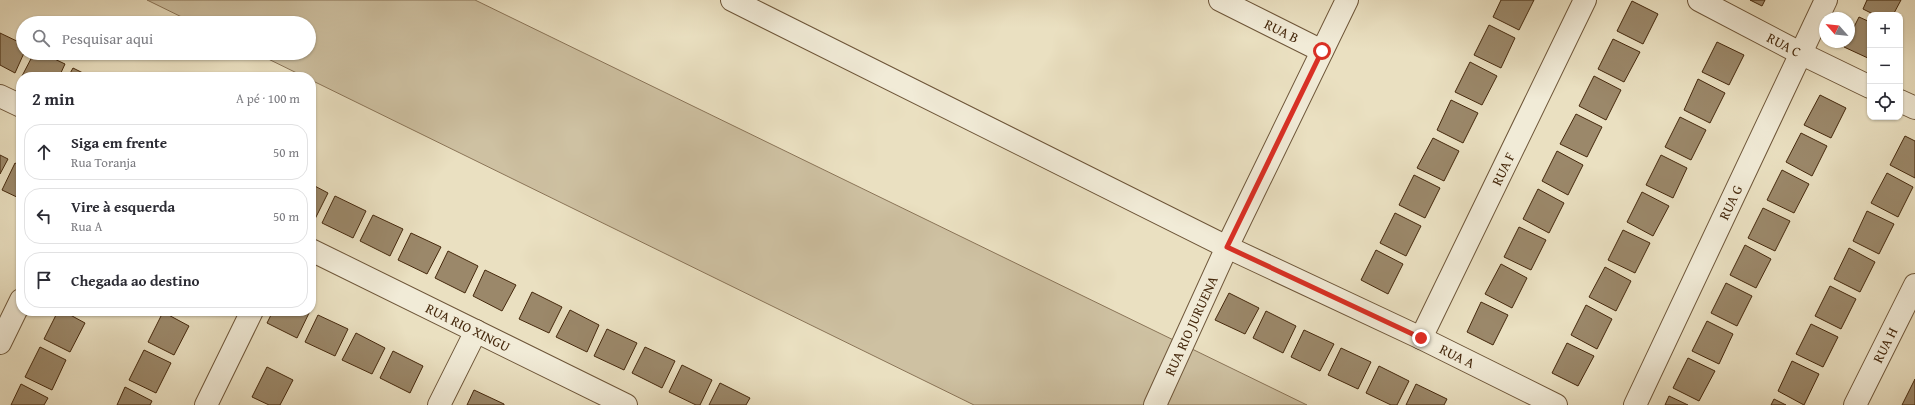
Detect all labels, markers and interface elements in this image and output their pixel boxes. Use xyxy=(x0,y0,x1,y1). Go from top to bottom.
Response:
north arrow xyxy=(1819,12,1855,48)
map controls xyxy=(1867,12,1903,120)
button: + xyxy=(1867,12,1903,48)
street label: RUA B xyxy=(1261,14,1302,48)
search box xyxy=(16,16,316,60)
icon: search xyxy=(30,27,52,49)
street label: RUA C xyxy=(1764,27,1805,62)
text: Pesquisar aqui xyxy=(62,28,153,49)
route start xyxy=(1313,42,1331,60)
button: − xyxy=(1867,48,1903,84)
button: locate xyxy=(1867,84,1903,120)
text: 2 min xyxy=(32,86,74,111)
text: A pé · 100 m xyxy=(236,89,300,108)
text: Siga em frente xyxy=(71,132,167,153)
icon: ahead xyxy=(33,141,55,163)
text: 50 m xyxy=(273,143,299,162)
street label: RUA F xyxy=(1486,149,1520,189)
text: Rua Toranja xyxy=(71,153,136,172)
street label: RUA G xyxy=(1714,182,1747,223)
text: Vire à esquerda xyxy=(71,196,175,217)
icon: left xyxy=(33,205,55,227)
text: 50 m xyxy=(273,207,299,226)
text: Rua A xyxy=(71,217,102,236)
icon: arrive xyxy=(33,269,55,291)
text: Chegada ao destino xyxy=(71,270,199,291)
street label: RUA RIO JURUENA xyxy=(1160,272,1223,379)
street label: RUA RIO XINGU xyxy=(422,298,514,357)
street label: RUA H xyxy=(1868,324,1902,366)
route end xyxy=(1412,329,1430,347)
street label: RUA A xyxy=(1436,339,1479,373)

